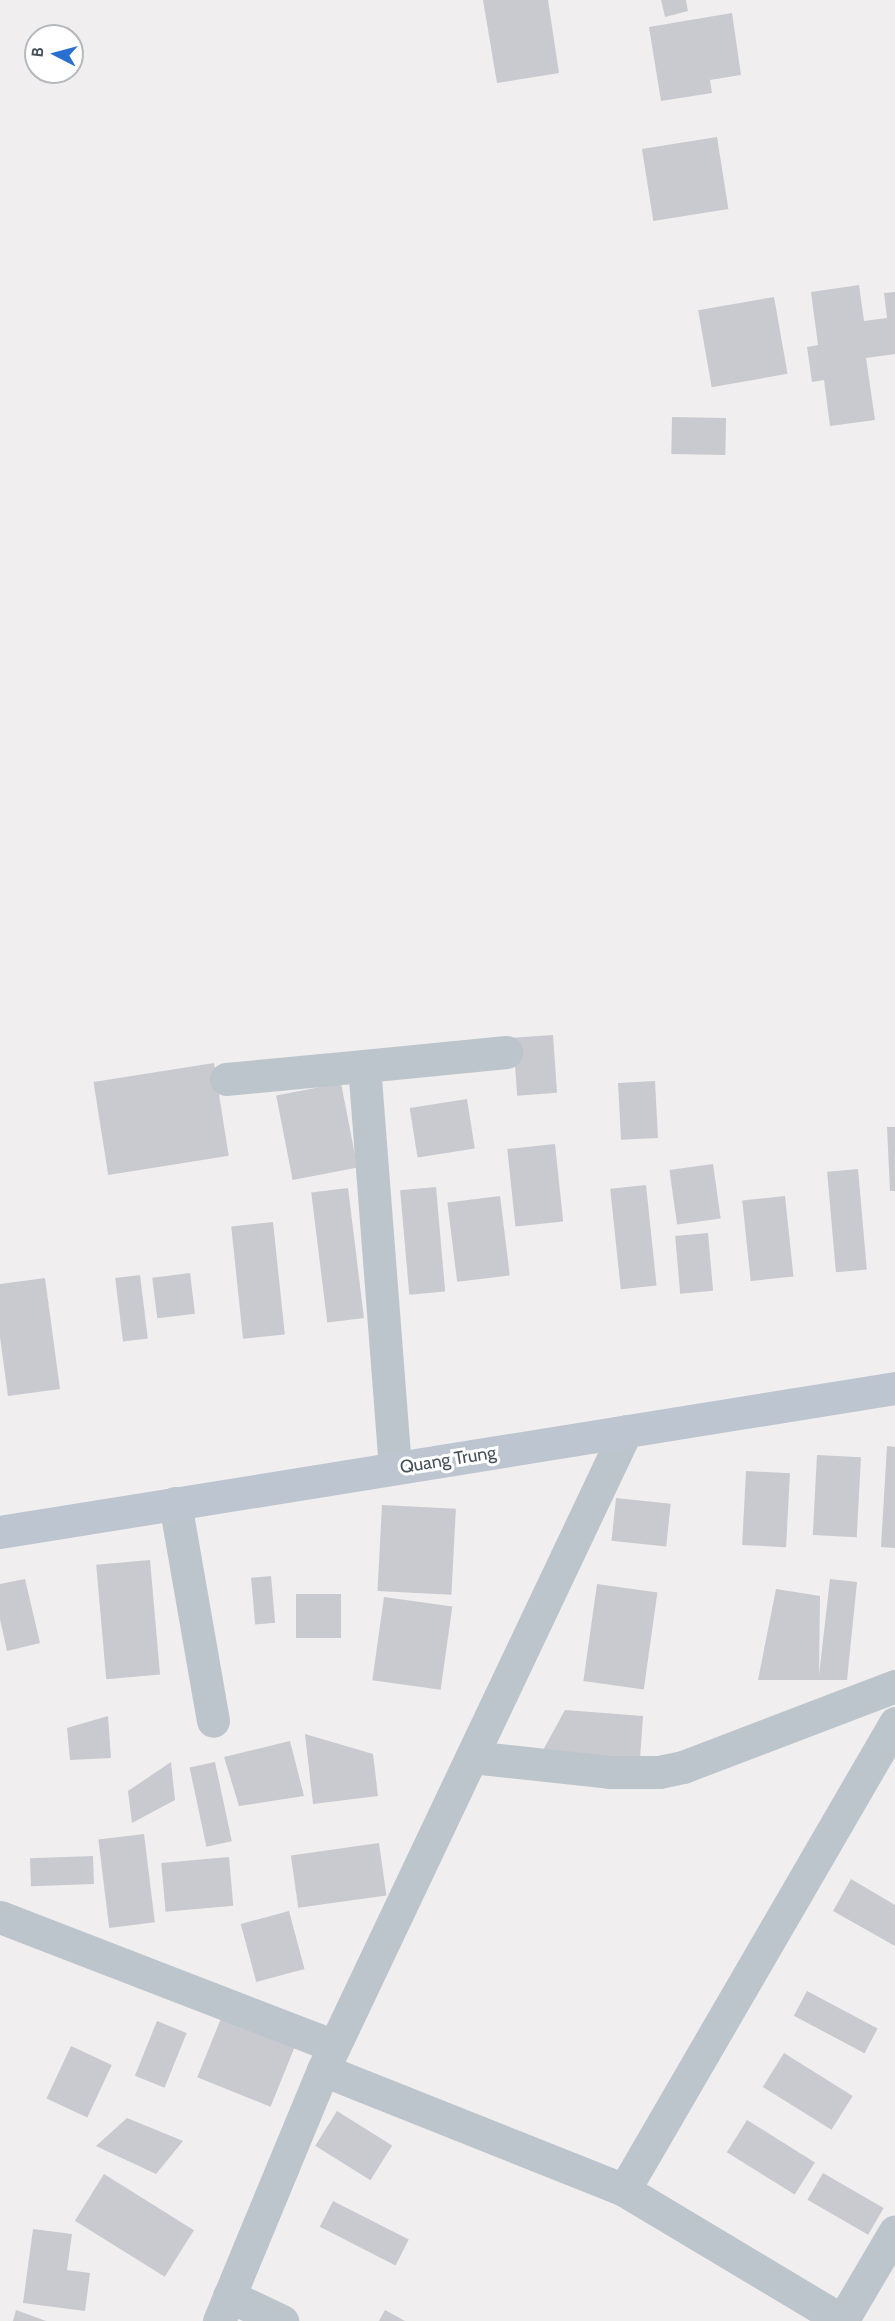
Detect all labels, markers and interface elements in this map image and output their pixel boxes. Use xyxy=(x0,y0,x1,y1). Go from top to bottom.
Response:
north arrow xyxy=(24,24,84,84)
text: B xyxy=(28,46,48,58)
street label: Quang Trung xyxy=(398,1442,498,1478)

